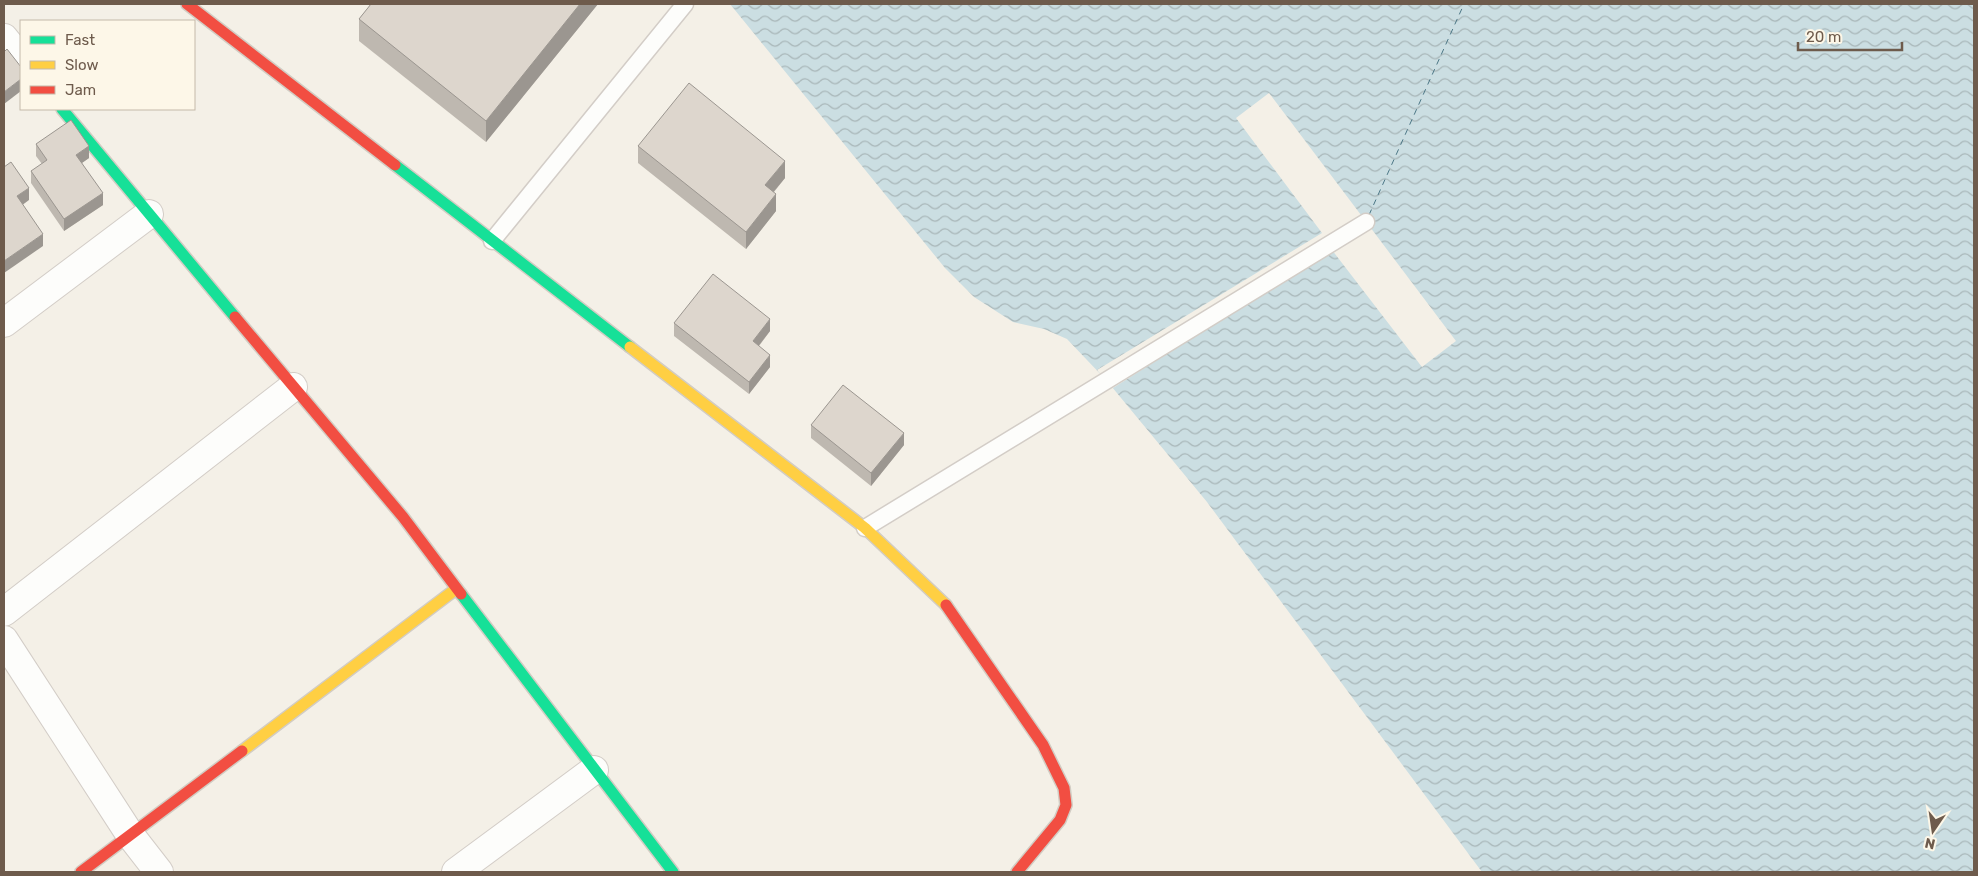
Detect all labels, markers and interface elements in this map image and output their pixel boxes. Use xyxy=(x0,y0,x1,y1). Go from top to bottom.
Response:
legend xyxy=(20,20,195,110)
scale bar xyxy=(1798,20,1902,52)
text: 20 m xyxy=(1806,28,1841,46)
text: Fast xyxy=(65,31,95,49)
text: Slow xyxy=(65,56,98,74)
text: Jam xyxy=(65,81,96,99)
north arrow xyxy=(1908,806,1958,856)
text: N xyxy=(1923,834,1937,853)

